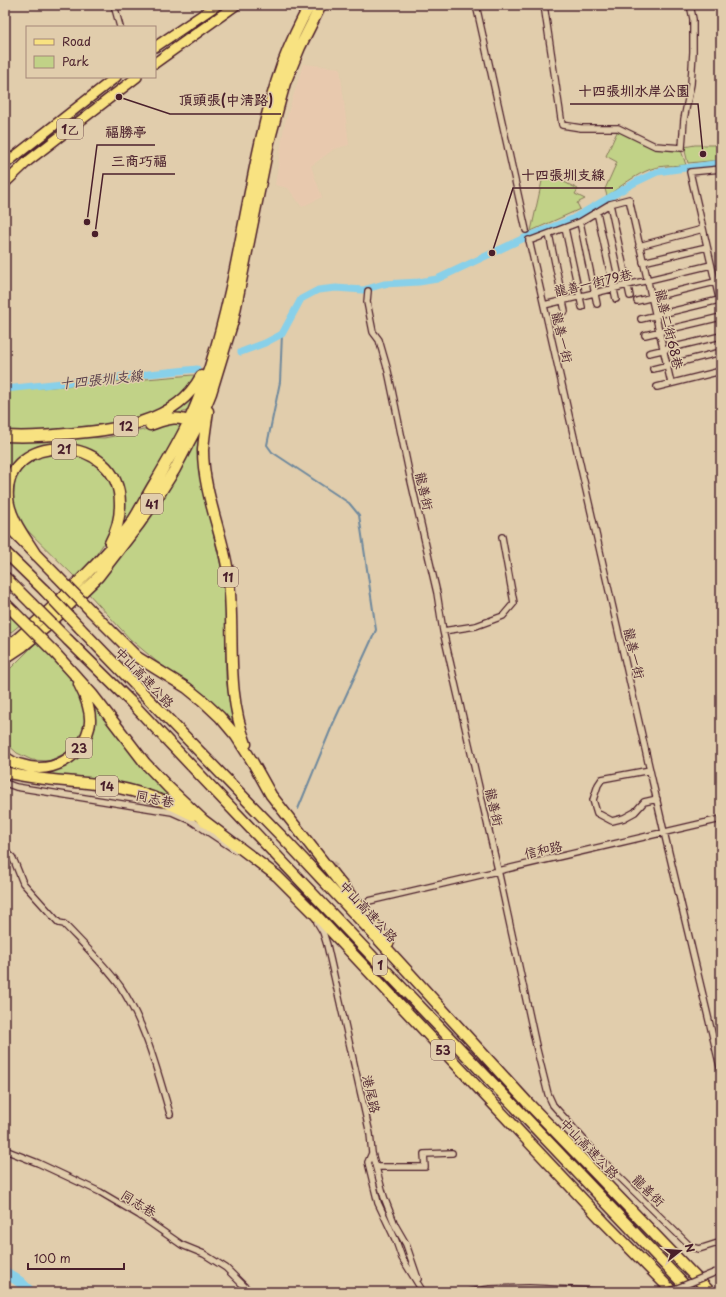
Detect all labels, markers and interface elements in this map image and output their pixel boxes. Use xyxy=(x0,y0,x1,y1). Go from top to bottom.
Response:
legend xyxy=(26,26,156,78)
text: Road xyxy=(62,32,91,50)
text: Park xyxy=(62,52,89,70)
callout: 十四張圳水岸公園 xyxy=(570,78,698,104)
text: 十四張圳水岸公園 xyxy=(578,80,690,101)
callout: 頂頭張(中清路) xyxy=(170,88,281,114)
text: 頂頭張(中清路) xyxy=(179,89,273,110)
road number: 1乙 xyxy=(57,119,83,139)
callout: 福勝亭 xyxy=(97,119,155,145)
text: 福勝亭 xyxy=(105,121,147,142)
callout: 三商巧福 xyxy=(103,148,175,174)
text: 三商巧福 xyxy=(111,150,167,171)
callout: 十四張圳支線 xyxy=(513,162,613,188)
text: 十四張圳支線 xyxy=(521,164,605,185)
street label: 龍善一街79巷 xyxy=(552,264,634,300)
street label: 龍善二街68巷 xyxy=(652,287,688,371)
street label: 龍善一街 xyxy=(548,310,578,364)
water label: 十四張圳支線 xyxy=(58,364,145,394)
road number: 12 xyxy=(114,416,138,436)
road number: 21 xyxy=(52,439,76,459)
street label: 龍善街 xyxy=(411,470,439,512)
road number: 41 xyxy=(141,494,163,514)
road number: 11 xyxy=(218,567,238,587)
street label: 龍善一街 xyxy=(620,626,650,680)
street label: 中山高速公路 xyxy=(111,642,179,712)
road number: 23 xyxy=(66,738,92,758)
road number: 14 xyxy=(96,776,118,796)
street label: 同志巷 xyxy=(134,785,176,811)
street label: 龍善街 xyxy=(481,786,509,828)
street label: 信和路 xyxy=(522,835,564,863)
street label: 中山高速公路 xyxy=(335,876,403,946)
road number: 1 xyxy=(373,955,387,975)
road number: 53 xyxy=(431,1040,455,1060)
street label: 港尾路 xyxy=(358,1073,386,1115)
street label: 中山高速公路 xyxy=(556,1113,624,1183)
street label: 龍善街 xyxy=(628,1170,670,1210)
street label: 同志巷 xyxy=(117,1185,161,1221)
north arrow xyxy=(660,1231,700,1271)
text: N xyxy=(681,1241,700,1255)
scale bar xyxy=(28,1245,124,1271)
text: 100 m xyxy=(34,1249,71,1267)

